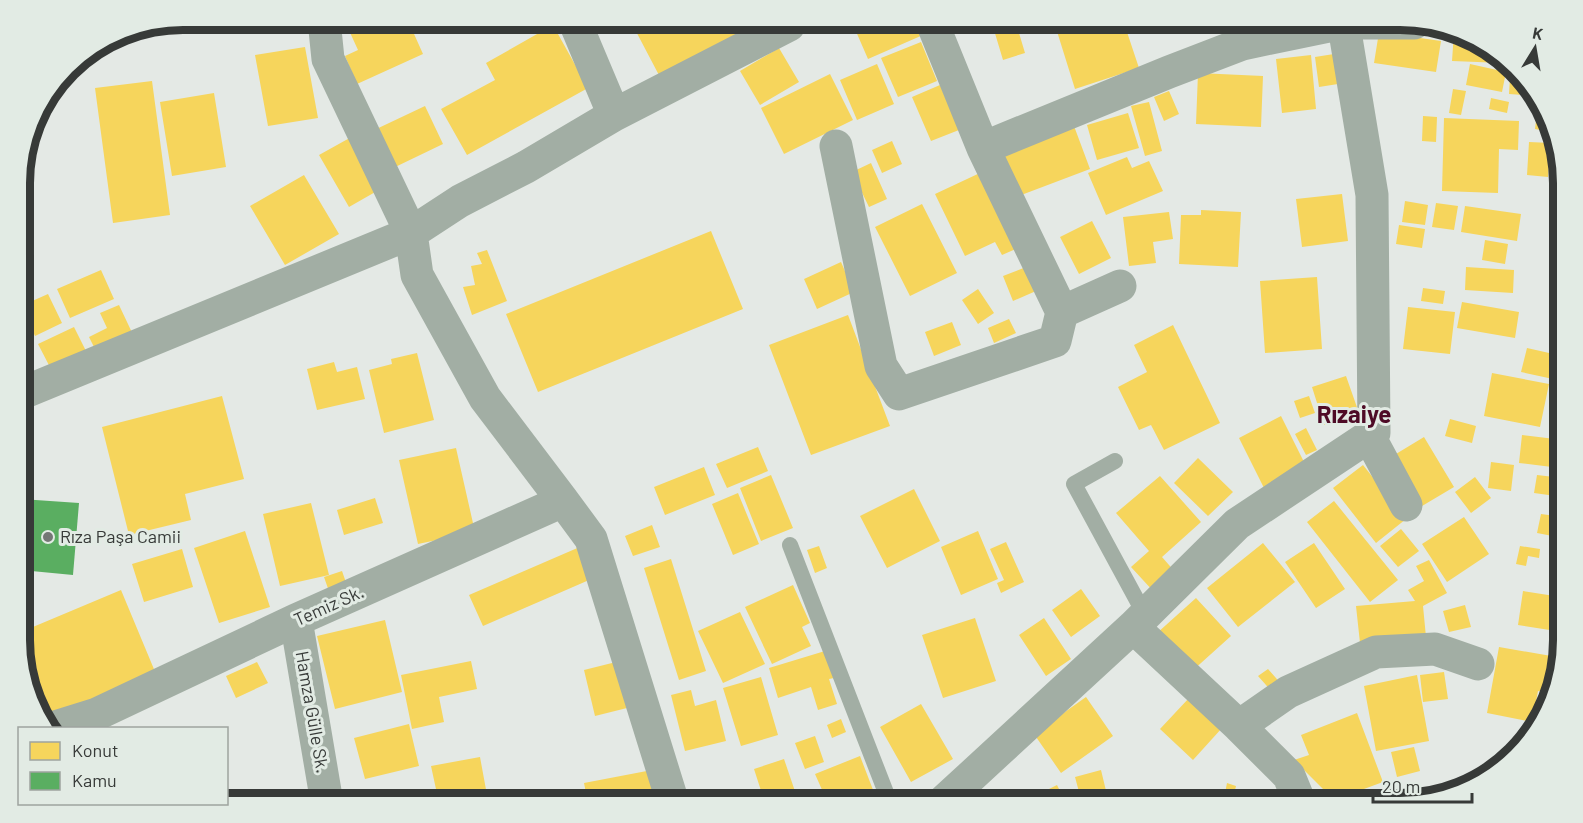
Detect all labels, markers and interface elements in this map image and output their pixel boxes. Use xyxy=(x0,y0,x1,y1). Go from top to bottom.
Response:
north arrow xyxy=(1505,18,1565,78)
text: K xyxy=(1531,23,1545,43)
district label: Rızaiye xyxy=(1317,399,1391,428)
place label: Rıza Paşa Camii xyxy=(60,525,181,547)
marker: Rıza Paşa Camii xyxy=(41,530,55,544)
street label: Temiz Sk. xyxy=(290,580,367,630)
street label: Hamza Gülle Sk. xyxy=(291,649,335,775)
legend xyxy=(18,727,228,805)
text: Konut xyxy=(72,739,118,761)
scale bar xyxy=(1373,766,1472,804)
text: Kamu xyxy=(72,769,117,791)
text: 20 m xyxy=(1382,775,1420,797)

